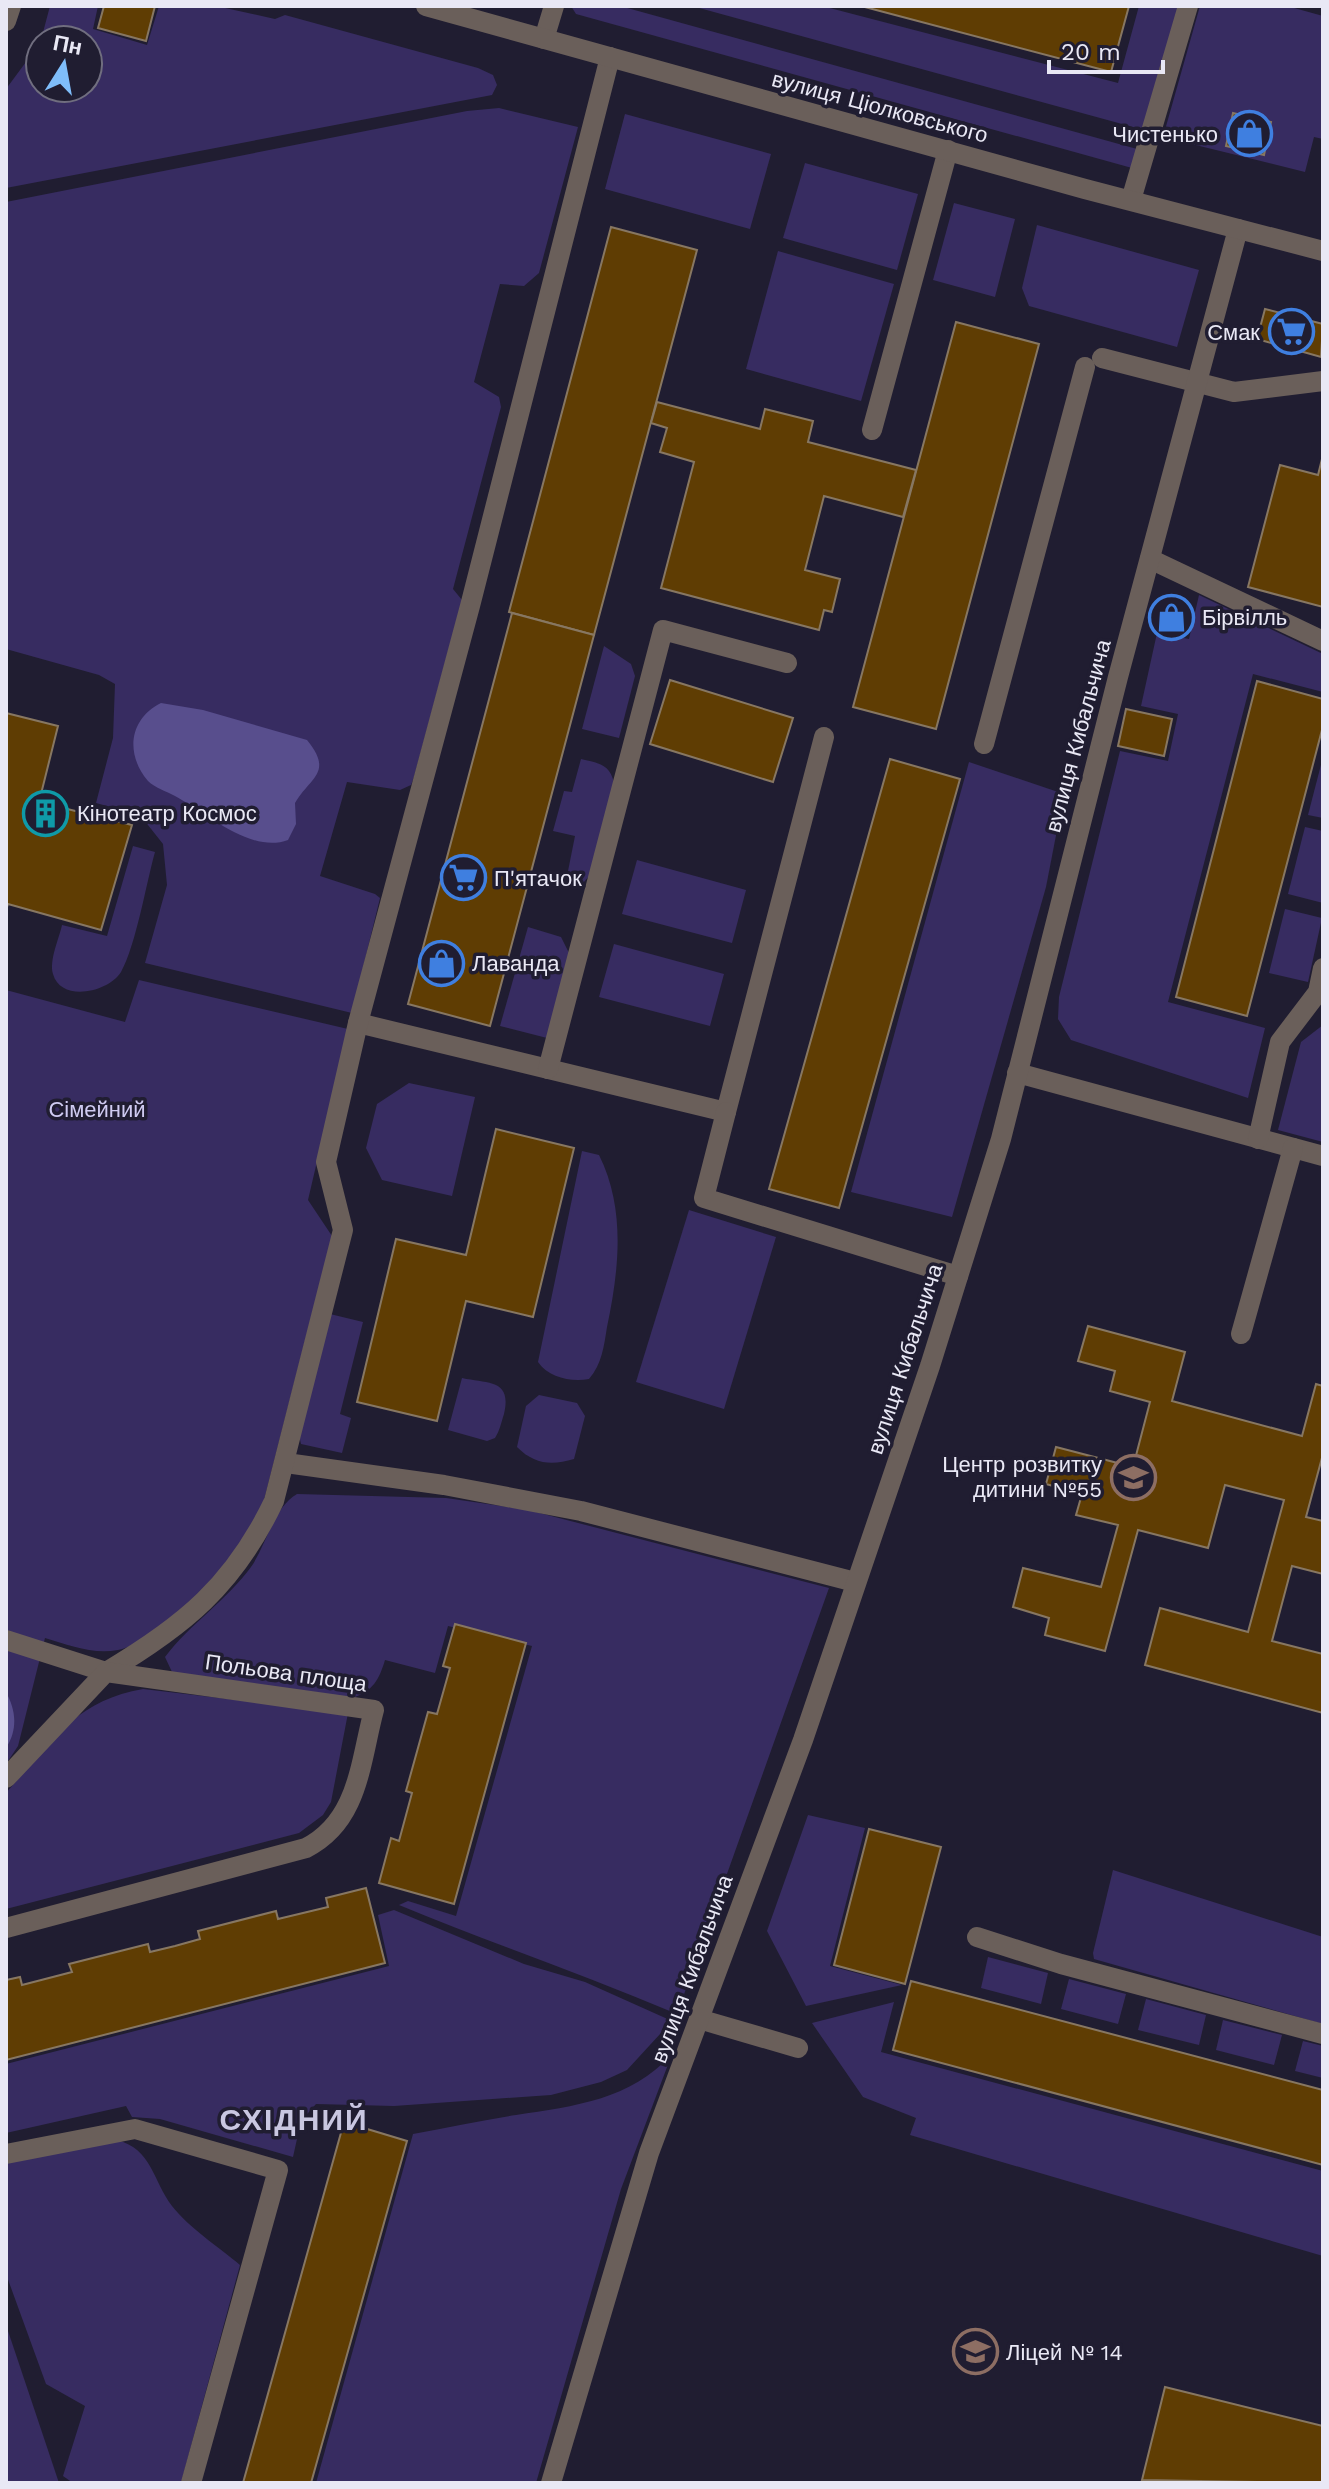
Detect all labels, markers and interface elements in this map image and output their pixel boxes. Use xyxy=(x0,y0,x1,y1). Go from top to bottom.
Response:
north arrow xyxy=(24,24,104,104)
scale bar xyxy=(1049,24,1163,74)
text: Пн xyxy=(51,30,84,60)
text: 20 m xyxy=(1061,38,1121,66)
street label: вулиця Ціолковського xyxy=(769,66,991,148)
shop icon: Чистенько xyxy=(1225,110,1273,158)
place label: Чистенько xyxy=(1112,122,1218,147)
supermarket icon: Смак xyxy=(1267,308,1315,356)
place label: Смак xyxy=(1207,320,1260,345)
shop icon: Бірвілль xyxy=(1147,593,1195,641)
place label: Бірвілль xyxy=(1202,605,1287,630)
street label: вулиця Кибальчича xyxy=(1040,636,1116,835)
building icon: Кінотеатр Космос xyxy=(22,789,70,837)
place label: Кінотеатр Космос xyxy=(77,801,257,826)
supermarket icon: П'ятачок xyxy=(439,854,487,902)
place label: П'ятачок xyxy=(494,866,582,891)
shop icon: Лаванда xyxy=(417,939,465,987)
place label: Лаванда xyxy=(472,951,560,976)
park label: Сімейний xyxy=(48,1097,146,1122)
street label: вулиця Кибальчича xyxy=(862,1260,948,1457)
place label: Центр розвитку дитини №55 xyxy=(942,1452,1102,1502)
school or university icon: Центр розвитку дитини №55 xyxy=(1109,1453,1157,1501)
street label: Польова площа xyxy=(204,1649,369,1697)
street label: вулиця Кибальчича xyxy=(646,1871,738,2067)
district label: СХІДНИЙ xyxy=(219,2102,369,2137)
school or university icon: Ліцей № 14 xyxy=(951,2328,999,2376)
place label: Ліцей № 14 xyxy=(1006,2340,1123,2365)

